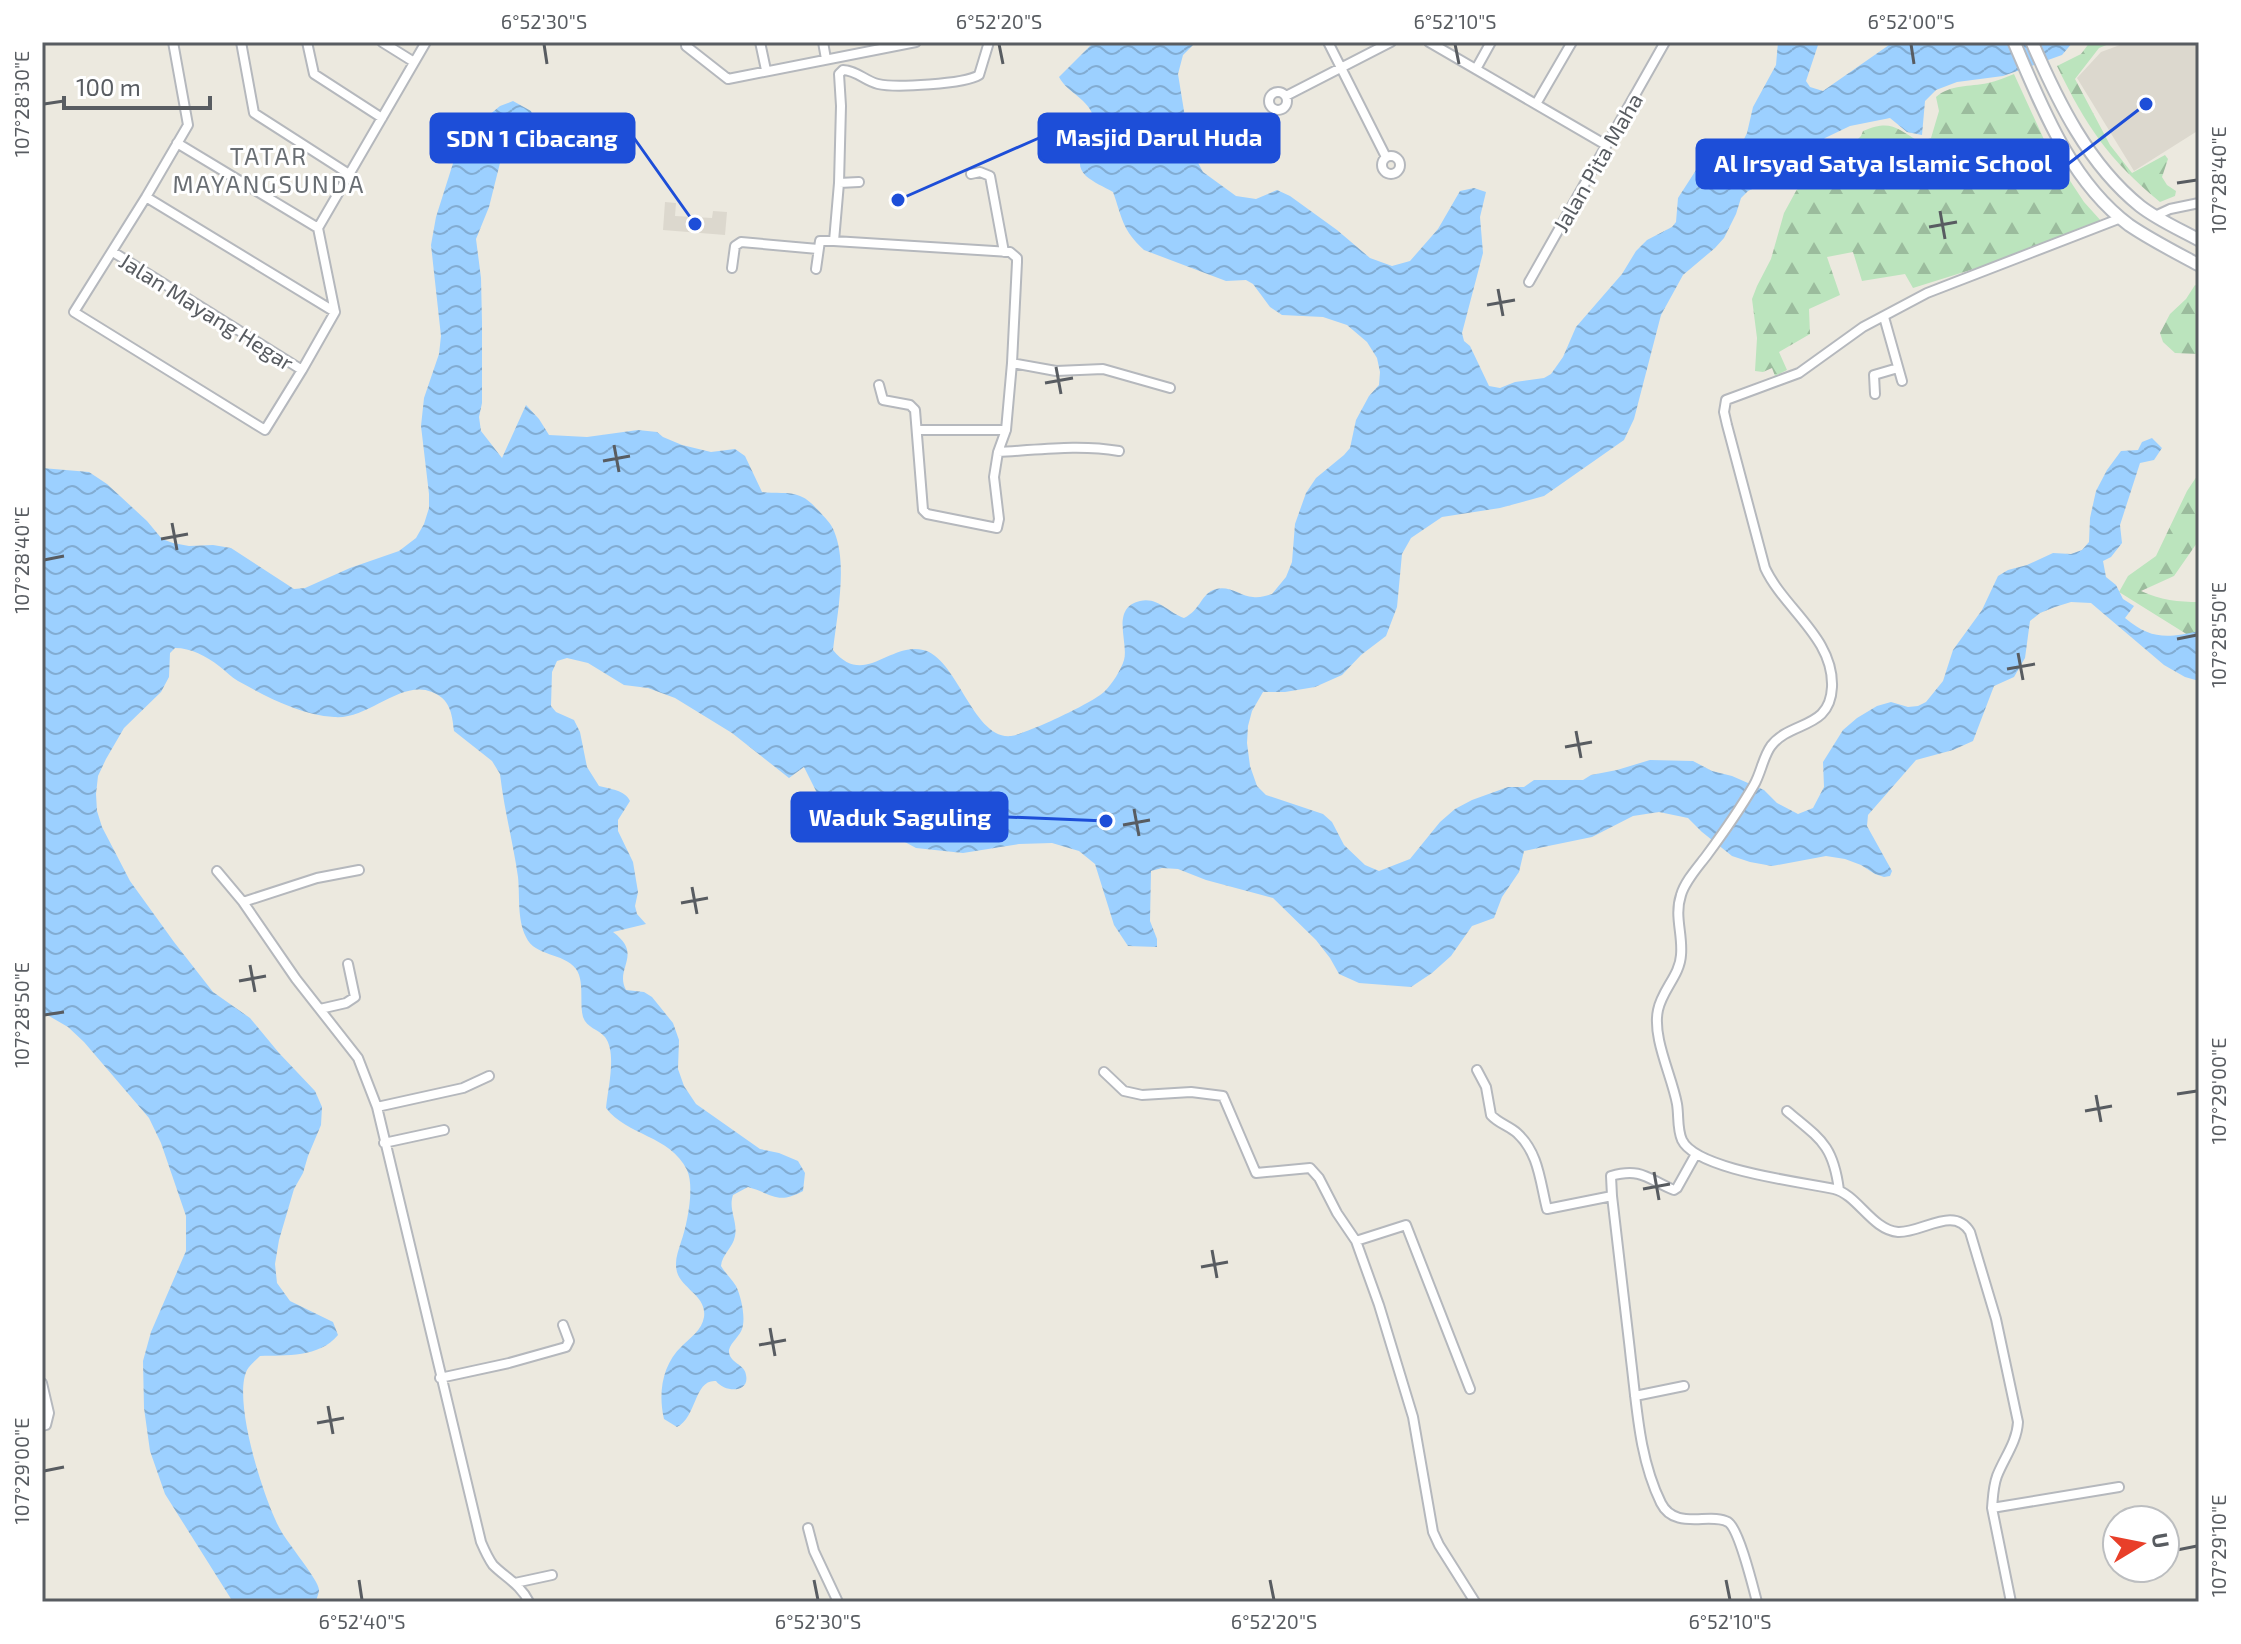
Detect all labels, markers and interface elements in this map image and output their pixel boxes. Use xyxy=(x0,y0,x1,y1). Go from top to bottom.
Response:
text: 6°52'30"S xyxy=(501,9,587,33)
text: 6°52'20"S xyxy=(956,9,1042,33)
text: 6°52'10"S xyxy=(1413,9,1497,33)
text: 6°52'00"S xyxy=(1867,9,1955,33)
text: 107°28'30"E xyxy=(9,51,33,157)
scale bar xyxy=(64,60,210,110)
text: 100 m xyxy=(76,72,141,101)
street label: Jalan Pita Maha xyxy=(1547,88,1647,236)
callout: SDN 1 Cibacang xyxy=(431,114,634,162)
callout: Masjid Darul Huda xyxy=(1039,114,1279,162)
text: Masjid Darul Huda xyxy=(1055,122,1263,151)
text: SDN 1 Cibacang xyxy=(446,123,618,152)
text: 107°28'40"E xyxy=(2206,126,2230,234)
callout: Al Irsyad Satya Islamic School xyxy=(1697,140,2068,188)
district label: TATAR MAYANGSUNDA xyxy=(172,141,366,198)
text: Al Irsyad Satya Islamic School xyxy=(1714,148,2052,177)
street label: Jalan Mayang Hegar xyxy=(115,247,299,375)
text: 107°28'40"E xyxy=(9,506,33,614)
text: 107°28'50"E xyxy=(2206,582,2230,688)
callout: Waduk Saguling xyxy=(792,793,1007,841)
text: Waduk Saguling xyxy=(809,802,991,831)
text: 107°28'50"E xyxy=(9,962,33,1068)
text: 107°29'00"E xyxy=(2206,1038,2230,1144)
text: 107°29'00"E xyxy=(9,1418,33,1524)
text: 107°29'10"E xyxy=(2206,1495,2230,1597)
north arrow xyxy=(2101,1504,2181,1584)
text: U xyxy=(2148,1531,2176,1550)
text: 6°52'40"S xyxy=(318,1609,406,1633)
text: 6°52'30"S xyxy=(775,1609,861,1633)
text: 6°52'20"S xyxy=(1231,1609,1317,1633)
text: 6°52'10"S xyxy=(1688,1609,1772,1633)

